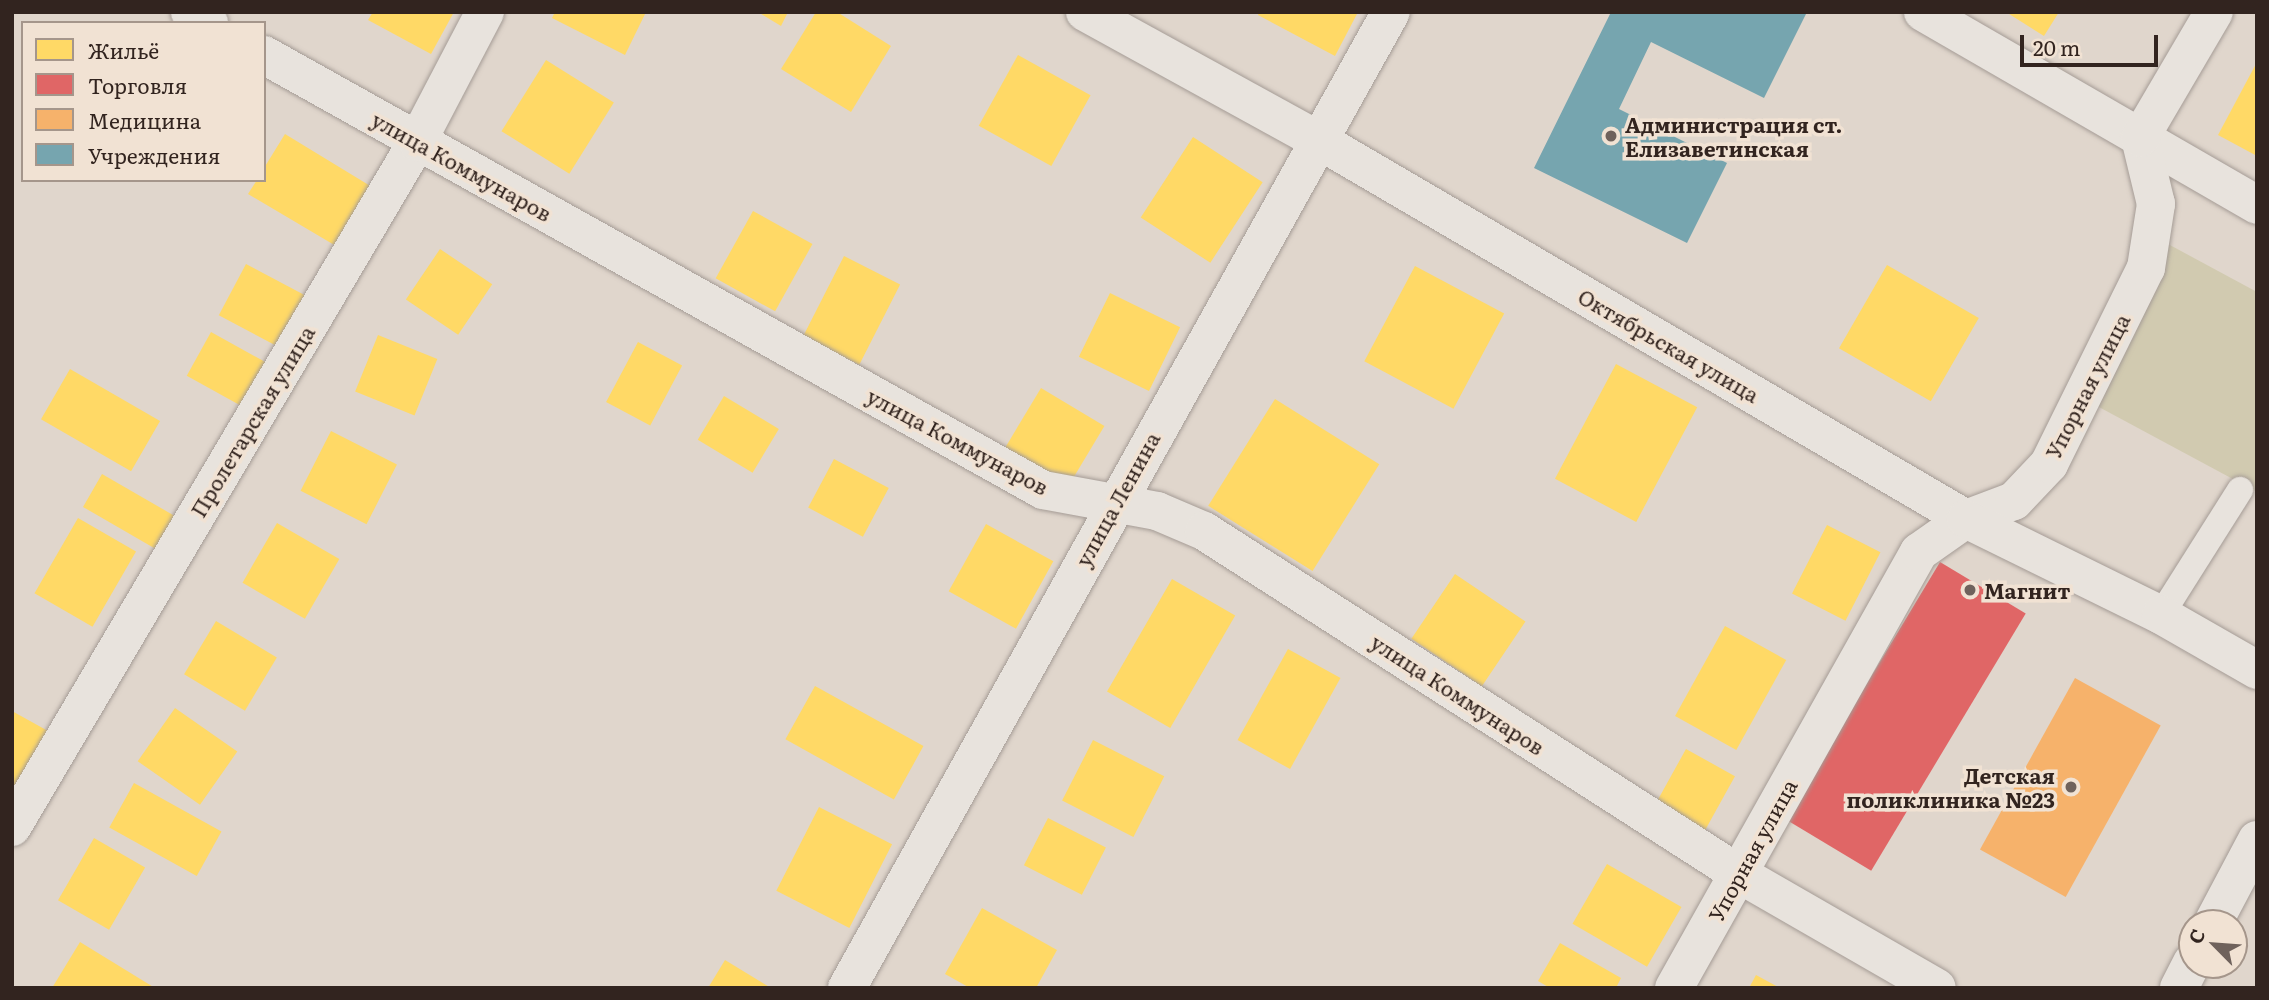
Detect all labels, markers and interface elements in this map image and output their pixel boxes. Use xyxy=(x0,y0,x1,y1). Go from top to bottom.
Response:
legend xyxy=(21,21,266,182)
scale bar xyxy=(2024,21,2162,65)
text: 20 m xyxy=(2033,31,2080,62)
text: Жильё xyxy=(88,34,159,65)
text: Торговля xyxy=(88,69,187,100)
text: Медицина xyxy=(88,104,201,135)
street label: улица Коммунаров xyxy=(368,106,556,226)
place label: Администрация ст. Елизаветинская xyxy=(1625,111,1843,161)
marker: Администрация ст. Елизаветинская xyxy=(1603,128,1619,144)
text: Учреждения xyxy=(88,139,220,170)
street label: Октябрьская улица xyxy=(1574,283,1764,407)
street label: Упорная улица xyxy=(2040,309,2134,463)
street label: Пролетарская улица xyxy=(185,321,319,521)
street label: улица Коммунаров xyxy=(863,382,1053,500)
street label: улица Ленина xyxy=(1070,427,1164,571)
place label: Магнит xyxy=(1984,577,2070,603)
marker: Магнит xyxy=(1962,582,1978,598)
street label: улица Коммунаров xyxy=(1366,628,1550,760)
place label: Детская поликлиника №23 xyxy=(1846,762,2055,812)
street label: Упорная улица xyxy=(1702,774,1802,926)
marker: Детская поликлиника №23 xyxy=(2061,777,2081,797)
north arrow xyxy=(2178,909,2248,979)
text: С xyxy=(2180,924,2211,948)

